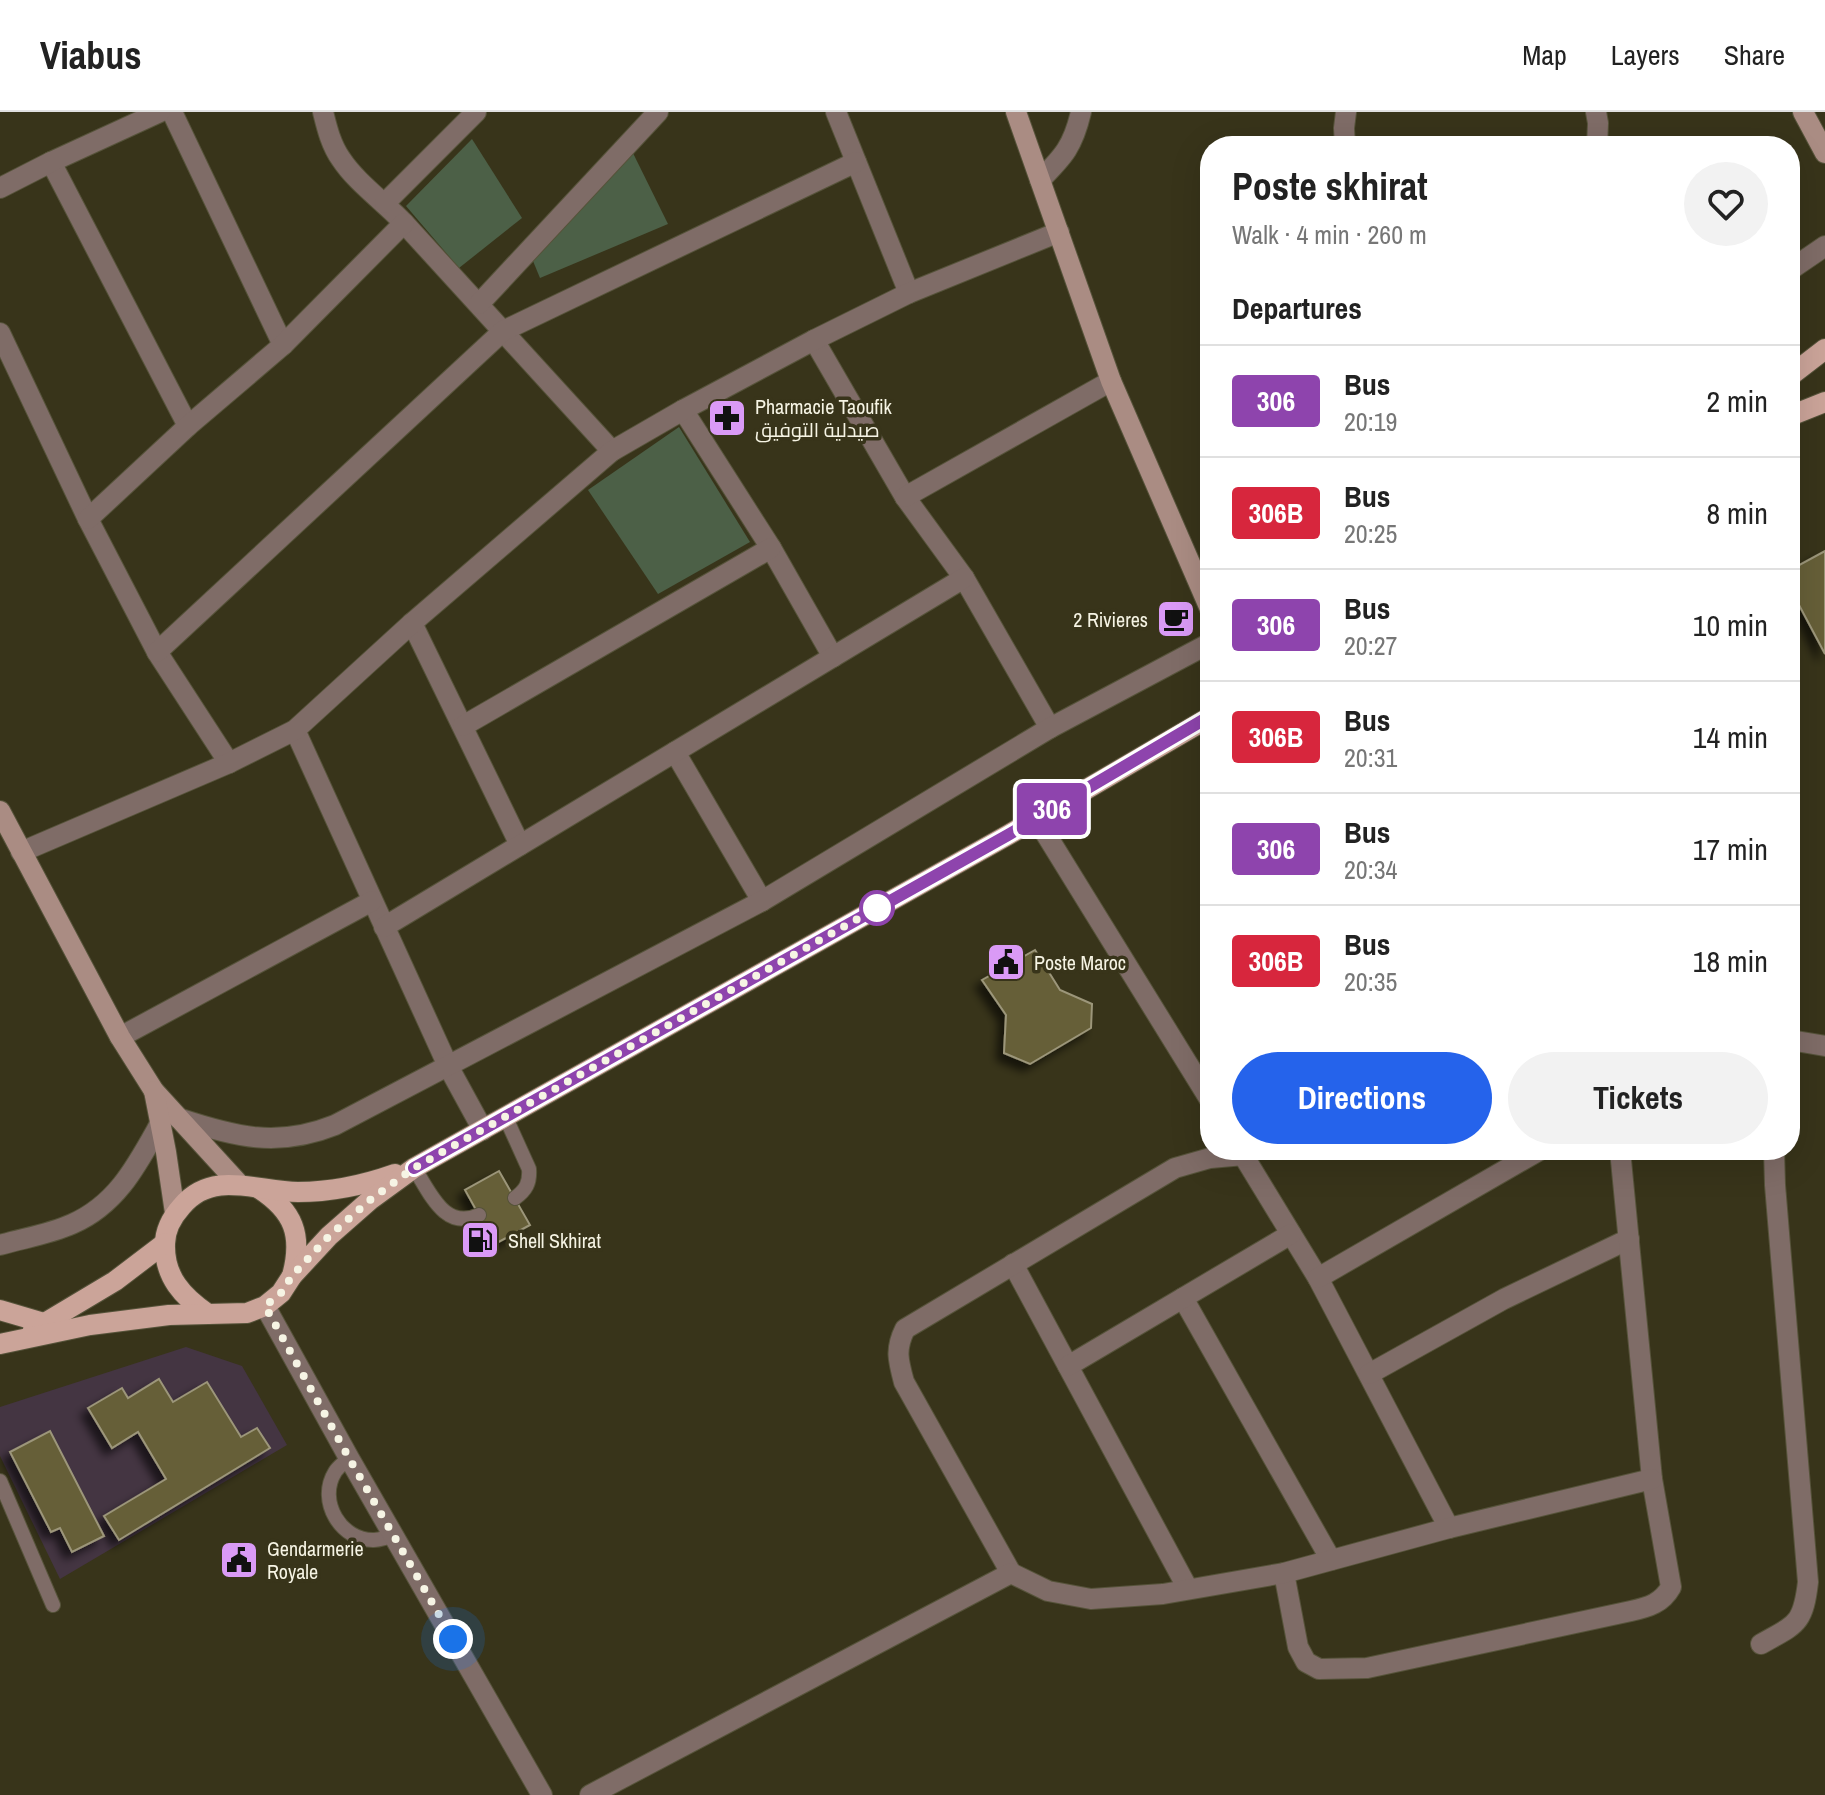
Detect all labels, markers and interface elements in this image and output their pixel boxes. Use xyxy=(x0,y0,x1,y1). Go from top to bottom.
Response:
text: Viabus xyxy=(40,30,142,81)
text: Map xyxy=(1522,36,1567,74)
text: Layers xyxy=(1611,36,1680,74)
text: Share xyxy=(1724,36,1785,74)
text: Poste skhirat xyxy=(1232,161,1428,212)
button: heart xyxy=(1684,162,1768,246)
text: Walk · 4 min · 260 m xyxy=(1232,217,1427,252)
text: Departures xyxy=(1232,288,1362,328)
text: Bus xyxy=(1344,364,1390,404)
text: 2 min xyxy=(1706,381,1768,421)
text: 306 xyxy=(1257,382,1295,420)
place label: Pharmacie Taoufik صيدلية التوفيق xyxy=(755,393,893,443)
pharmacy icon: Pharmacie Taoufik صيدلية التوفيق xyxy=(706,397,748,439)
text: 20:19 xyxy=(1344,404,1397,439)
text: Bus xyxy=(1344,476,1390,516)
text: 8 min xyxy=(1706,493,1768,533)
text: 306B xyxy=(1249,494,1303,532)
text: 20:25 xyxy=(1344,516,1397,551)
text: Bus xyxy=(1344,588,1390,628)
cafe icon: 2 Rivieres xyxy=(1155,598,1197,640)
text: 10 min xyxy=(1693,605,1768,645)
place label: 2 Rivieres xyxy=(1073,606,1148,633)
text: 306 xyxy=(1257,606,1295,644)
text: 20:27 xyxy=(1344,628,1397,663)
text: Bus xyxy=(1344,700,1390,740)
text: 14 min xyxy=(1693,717,1768,757)
text: 306B xyxy=(1249,718,1303,756)
text: 20:31 xyxy=(1344,740,1397,775)
line badge: 306 xyxy=(1006,783,1098,835)
text: 306 xyxy=(1033,790,1071,828)
text: Bus xyxy=(1344,812,1390,852)
text: 17 min xyxy=(1693,829,1768,869)
text: 306 xyxy=(1257,830,1295,868)
text: 20:34 xyxy=(1344,852,1397,887)
unlabelled marker xyxy=(860,891,894,925)
text: Bus xyxy=(1344,924,1390,964)
public building icon: Poste Maroc xyxy=(985,941,1027,983)
text: 18 min xyxy=(1693,941,1768,981)
text: 306B xyxy=(1249,942,1303,980)
place label: Poste Maroc xyxy=(1034,949,1126,976)
text: 20:35 xyxy=(1344,964,1397,999)
button: Directions xyxy=(1232,1052,1492,1144)
button: Tickets xyxy=(1508,1052,1768,1144)
fuel station icon: Shell Skhirat xyxy=(459,1219,501,1261)
place label: Shell Skhirat xyxy=(508,1227,601,1254)
place label: Gendarmerie Royale xyxy=(267,1535,364,1585)
public building icon: Gendarmerie Royale xyxy=(218,1539,260,1581)
your location xyxy=(433,1619,473,1659)

